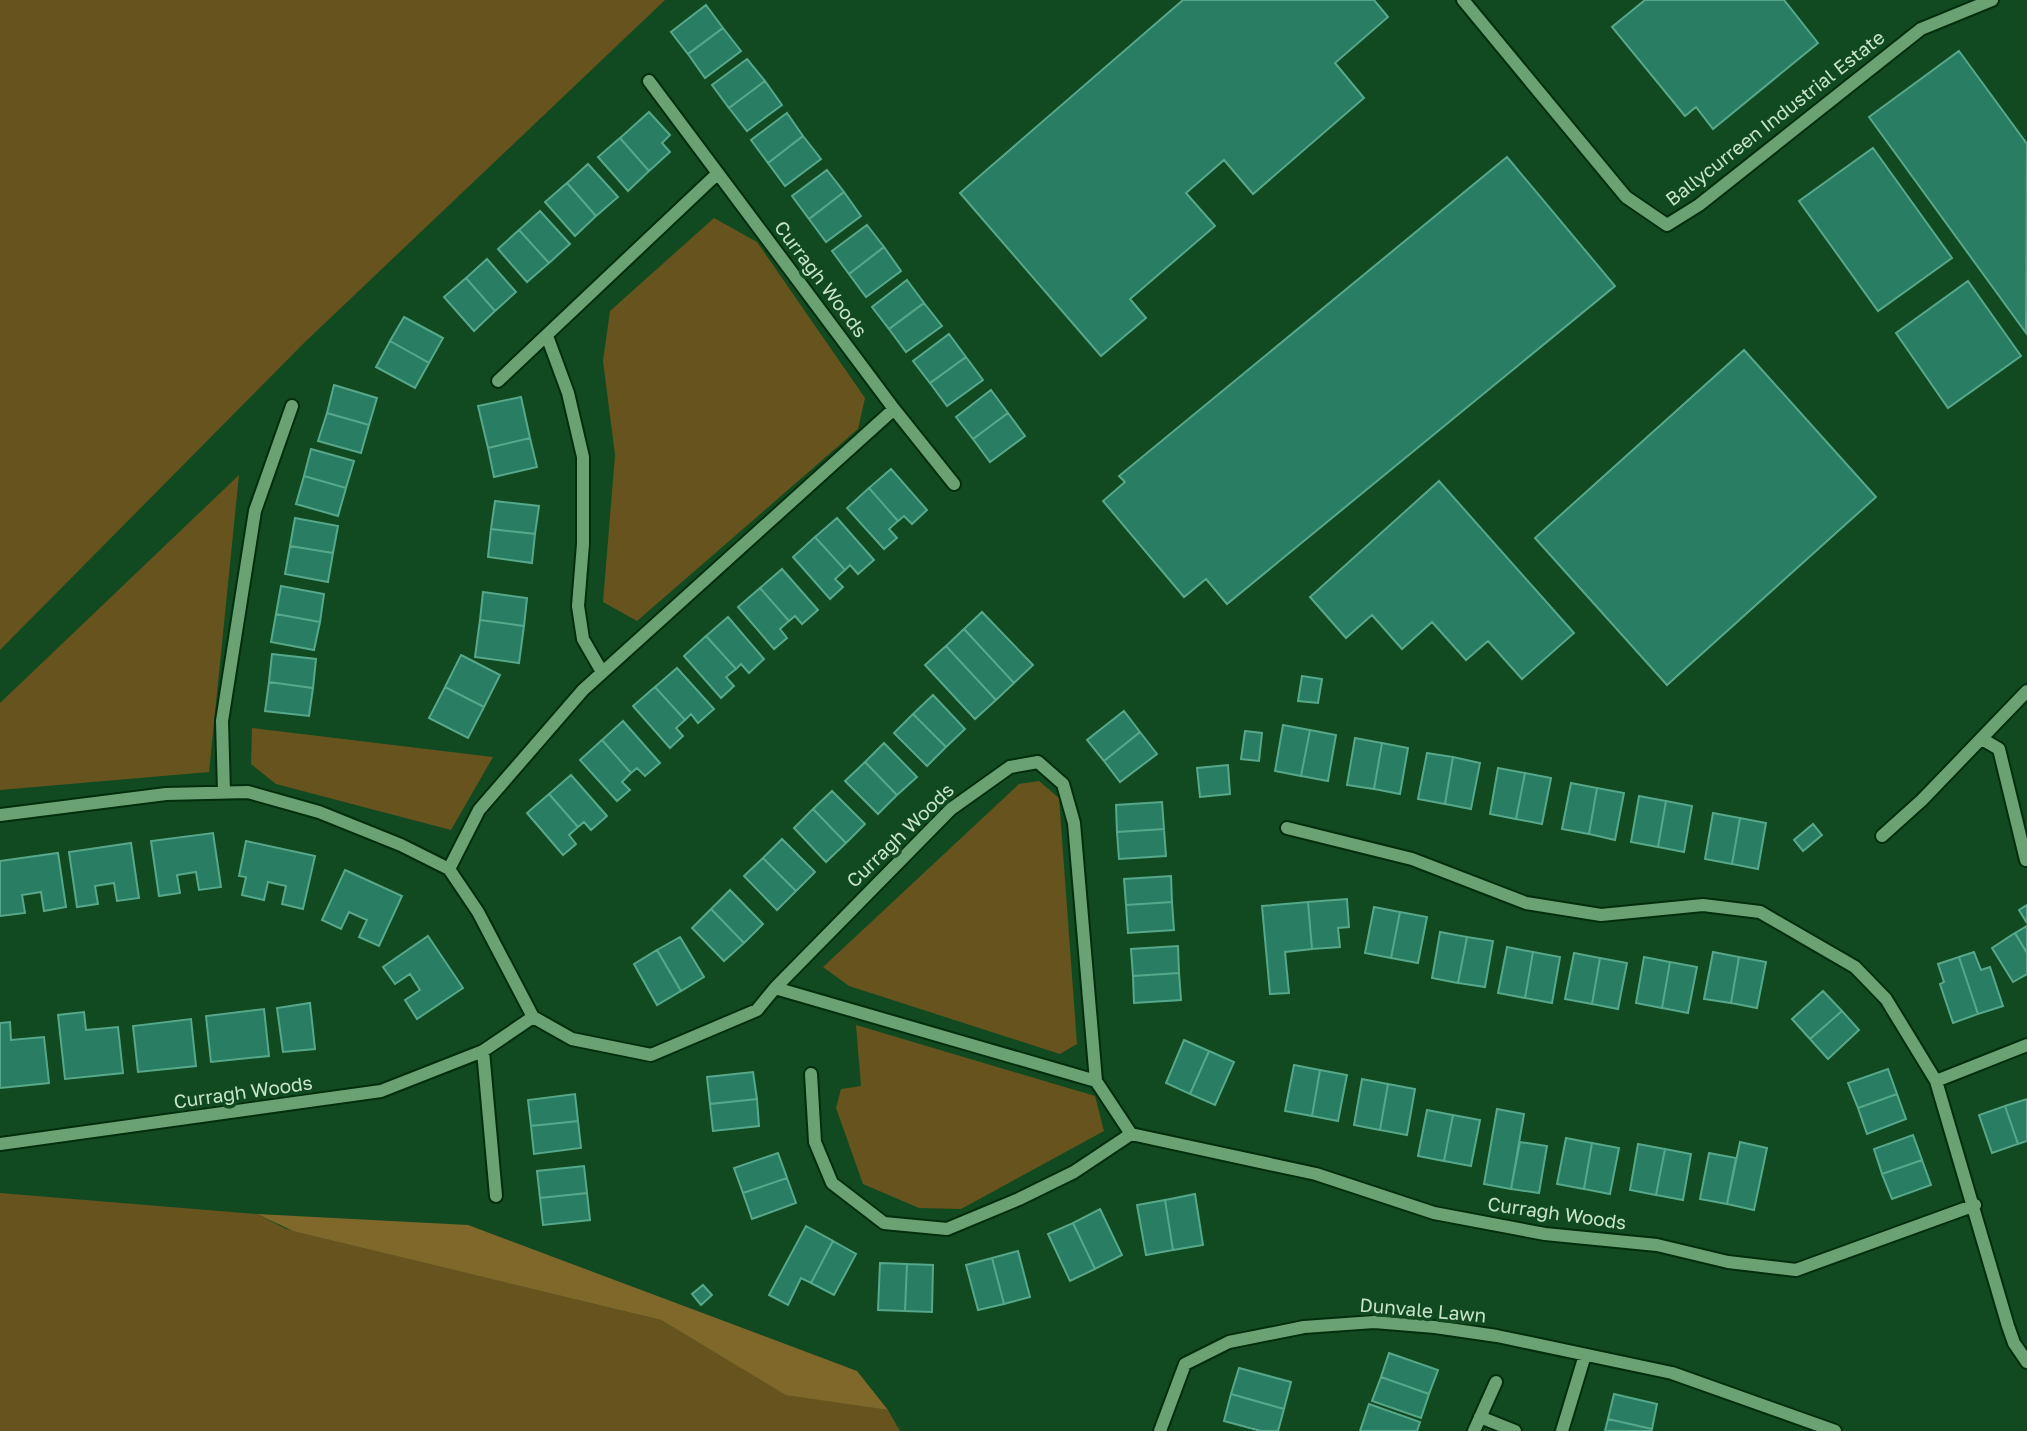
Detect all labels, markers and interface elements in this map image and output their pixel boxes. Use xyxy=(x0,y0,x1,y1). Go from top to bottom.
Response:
street label: Ballycurreen Industrial Estate xyxy=(1661,25,1889,210)
street label: Curragh Woods xyxy=(770,216,873,341)
street label: Curragh Woods xyxy=(841,778,958,892)
street label: Curragh Woods xyxy=(172,1070,314,1113)
street label: Curragh Woods xyxy=(1486,1191,1628,1234)
street label: Dunvale Lawn xyxy=(1359,1293,1487,1327)

